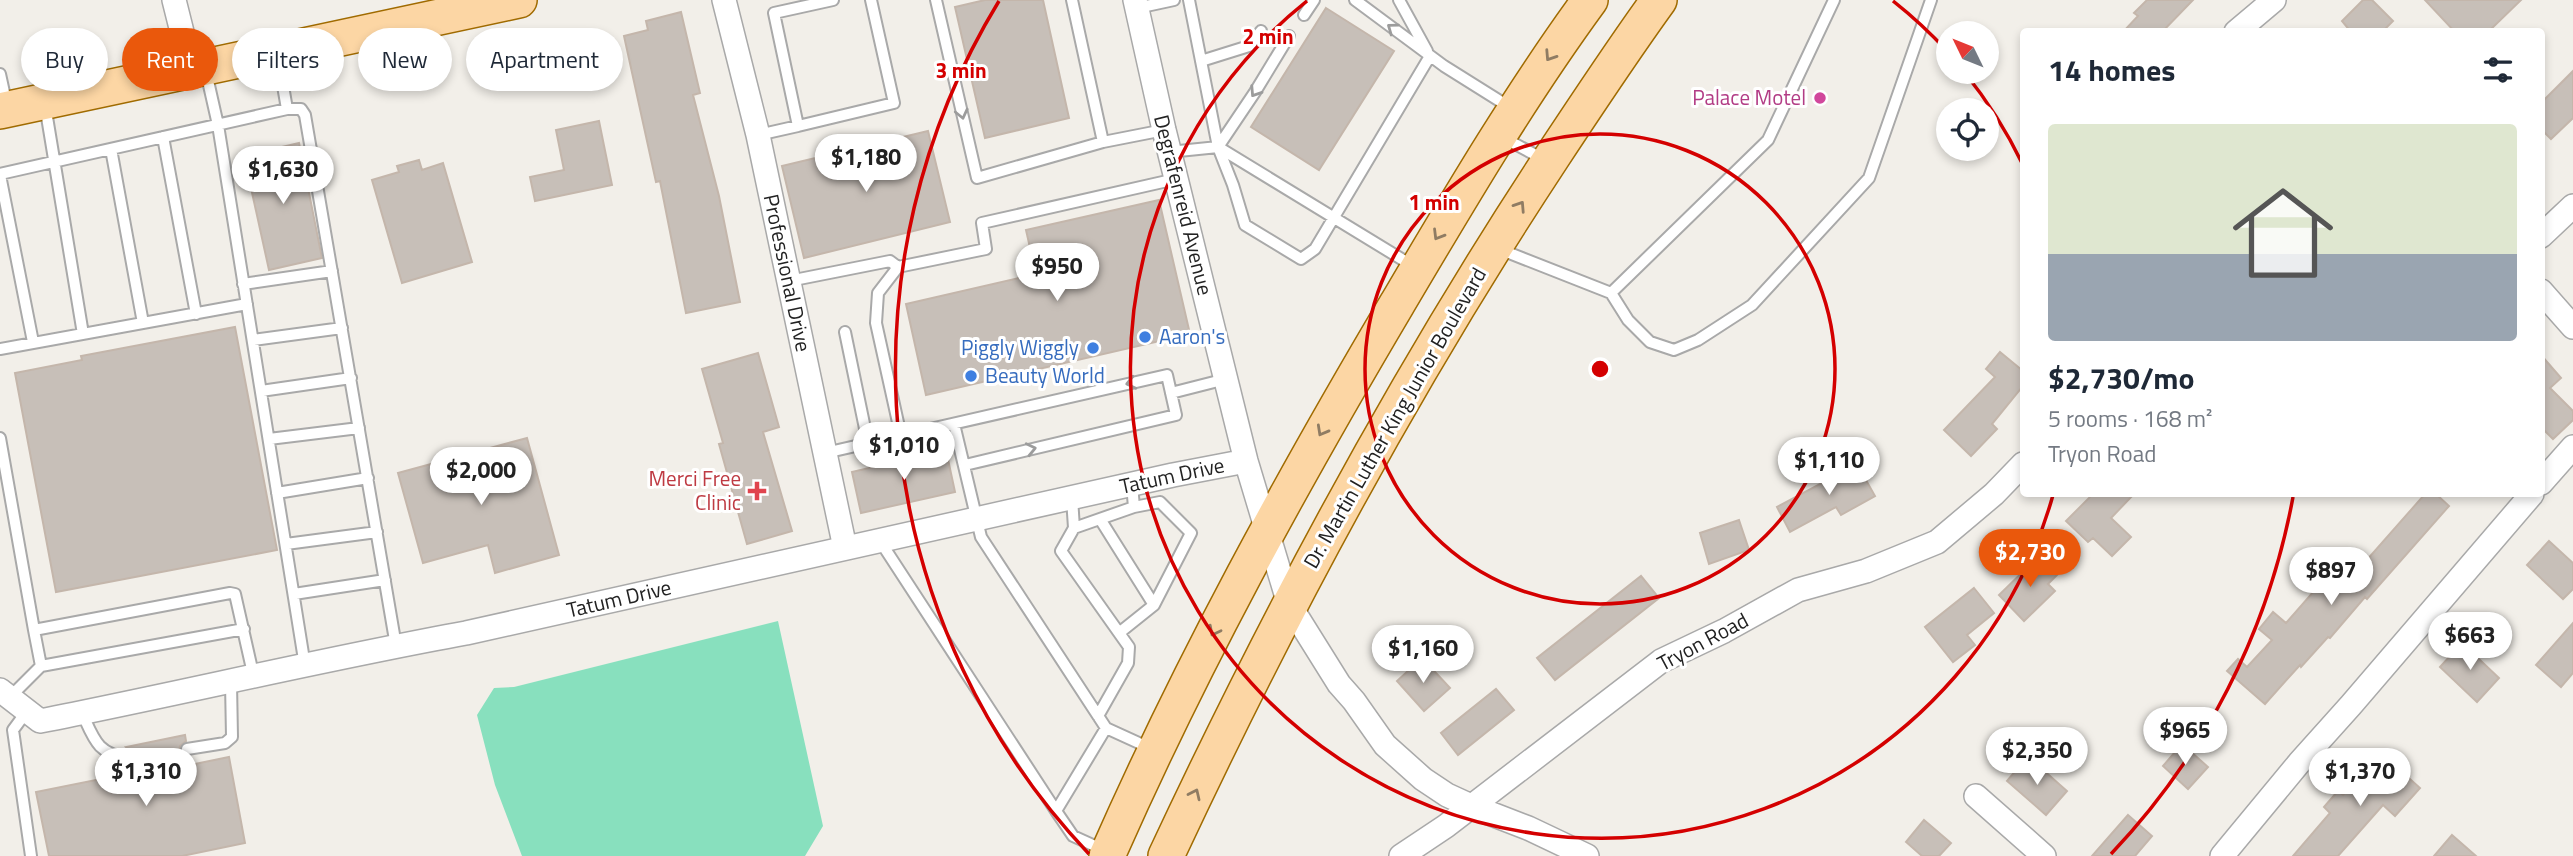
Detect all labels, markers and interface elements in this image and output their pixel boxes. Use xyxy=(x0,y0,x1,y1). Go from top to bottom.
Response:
text: 2 min xyxy=(1242,20,1294,52)
north arrow xyxy=(1936,21,1998,84)
map controls xyxy=(1936,21,1999,161)
one-way arrow xyxy=(1388,24,1400,36)
chip: Buy xyxy=(21,28,108,91)
chip: Rent xyxy=(122,28,218,91)
chip: Filters xyxy=(232,28,344,91)
chip: New xyxy=(358,28,452,91)
chip: Apartment xyxy=(466,28,623,91)
text: 14 homes xyxy=(2048,47,2175,93)
one-way arrow xyxy=(1546,48,1558,61)
icon: filters xyxy=(2479,51,2517,89)
text: 3 min xyxy=(935,54,987,86)
place label: Palace Motel xyxy=(1692,81,1806,113)
one-way arrow xyxy=(1250,85,1263,98)
marker: Palace Motel xyxy=(1812,90,1828,106)
button: locate xyxy=(1936,98,1999,161)
one-way arrow xyxy=(954,108,968,120)
street label: Degrafenreid Avenue xyxy=(1146,111,1222,298)
pin: $1,180 xyxy=(809,134,923,194)
text: $1,180 xyxy=(831,139,901,174)
pin: $1,630 xyxy=(226,146,340,206)
text: $1,630 xyxy=(248,151,318,186)
icon: home xyxy=(2220,170,2346,296)
text: 1 min xyxy=(1408,186,1460,218)
street label: Professional Drive xyxy=(756,191,820,355)
one-way arrow xyxy=(1512,201,1524,214)
one-way arrow xyxy=(1433,227,1446,240)
pin: $950 xyxy=(1016,244,1098,303)
text: $950 xyxy=(1031,248,1083,283)
street label: Dr. Martin Luther King Junior Boulevard xyxy=(1295,261,1494,574)
place label: Aaron's xyxy=(1159,320,1225,352)
marker: Aaron's xyxy=(1137,329,1153,345)
place label: Piggly Wiggly xyxy=(961,331,1079,363)
marker: Piggly Wiggly xyxy=(1085,340,1101,356)
text: $2,730/mo xyxy=(2048,355,2194,401)
centre of rings xyxy=(1588,357,1612,381)
place label: Beauty World xyxy=(985,359,1105,391)
marker: Beauty World xyxy=(963,368,979,384)
one-way arrow xyxy=(1125,375,1137,390)
text: 5 rooms · 168 m² xyxy=(2048,401,2212,436)
pin: $1,010 xyxy=(847,422,961,482)
one-way arrow xyxy=(1317,423,1330,436)
text: $1,010 xyxy=(869,427,939,462)
text: Tryon Road xyxy=(2048,436,2156,471)
pin: $1,110 xyxy=(1772,438,1886,497)
text: $1,110 xyxy=(1794,442,1864,477)
one-way arrow xyxy=(1025,443,1037,458)
pin: $2,000 xyxy=(424,448,538,507)
street label: Tatum Drive xyxy=(1116,448,1227,502)
text: $2,000 xyxy=(446,452,516,487)
place label: Merci Free Clinic xyxy=(649,462,741,518)
marker: Merci Free Clinic xyxy=(747,481,767,501)
pin: $2,730 xyxy=(1973,530,2087,589)
text: $2,730 xyxy=(1995,534,2065,569)
pin: $897 xyxy=(2290,548,2372,607)
text: $897 xyxy=(2305,552,2357,587)
street label: Tatum Drive xyxy=(563,570,674,626)
street label: Tryon Road xyxy=(1651,604,1754,678)
pin: $663 xyxy=(2429,612,2511,672)
text: $663 xyxy=(2444,617,2496,652)
one-way arrow xyxy=(1209,624,1223,636)
pin: $1,160 xyxy=(1366,626,1480,685)
text: $1,160 xyxy=(1388,630,1458,665)
pin: $965 xyxy=(2144,708,2226,767)
text: $965 xyxy=(2159,712,2211,747)
pin: $2,350 xyxy=(1980,728,2094,787)
text: $2,350 xyxy=(2002,732,2072,767)
pin: $1,310 xyxy=(89,748,203,808)
pin: $1,370 xyxy=(2303,748,2417,808)
text: $1,310 xyxy=(111,753,181,788)
text: $1,370 xyxy=(2325,753,2395,788)
one-way arrow xyxy=(1187,789,1201,801)

